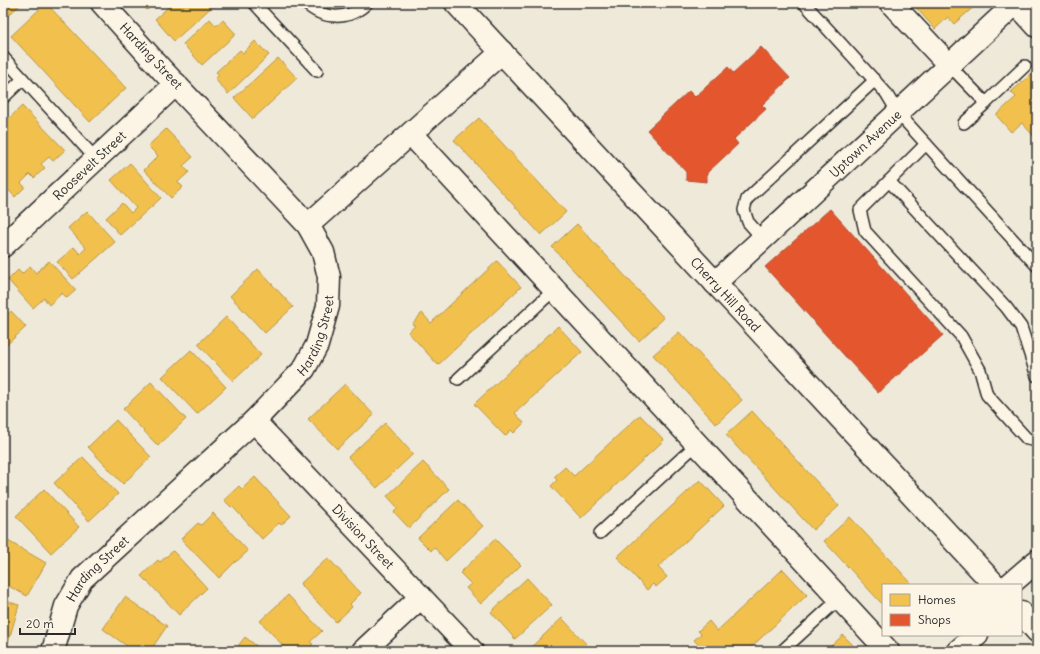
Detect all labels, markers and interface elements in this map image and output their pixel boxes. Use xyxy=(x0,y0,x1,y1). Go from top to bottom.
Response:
street label: Harding Street xyxy=(116,19,187,93)
street label: Uptown Avenue xyxy=(826,106,905,181)
street label: Roosevelt Street xyxy=(49,127,130,204)
street label: Cherry Hill Road xyxy=(687,253,765,336)
street label: Harding Street xyxy=(293,294,337,380)
street label: Division Street xyxy=(329,500,398,573)
street label: Harding Street xyxy=(62,531,133,605)
legend xyxy=(882,584,1022,636)
text: Homes xyxy=(918,592,956,607)
scale bar xyxy=(20,610,75,636)
text: Shops xyxy=(918,612,951,627)
text: 20 m xyxy=(26,616,54,631)

